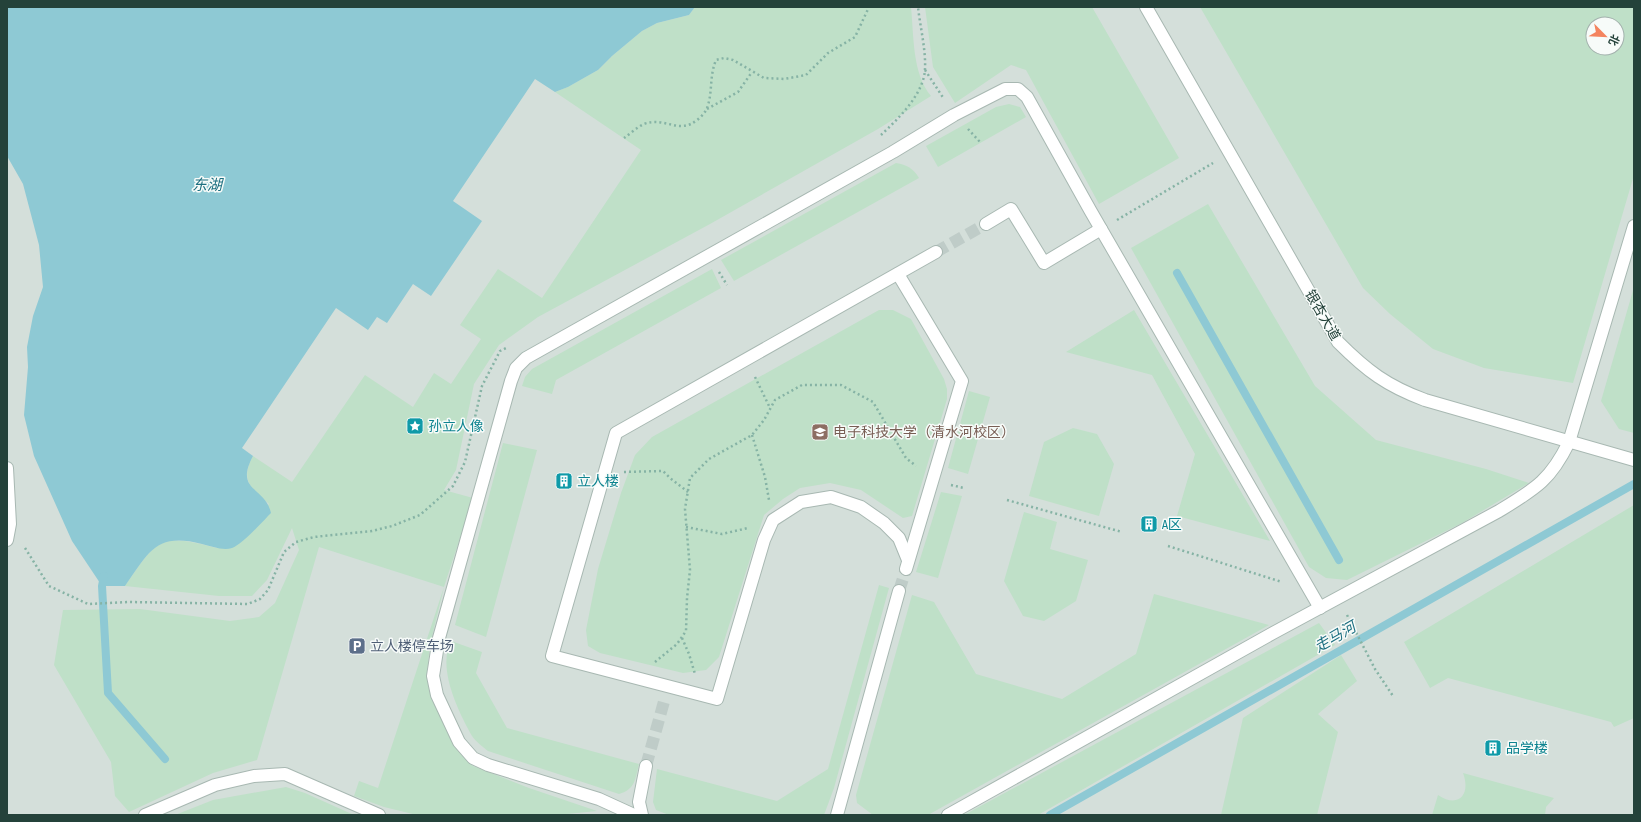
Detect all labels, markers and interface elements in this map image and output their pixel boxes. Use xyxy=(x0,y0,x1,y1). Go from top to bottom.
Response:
north arrow xyxy=(1585,16,1625,56)
text: 北 xyxy=(1606,32,1622,48)
water label: 东湖 xyxy=(192,176,224,195)
street label: 银杏大道 xyxy=(1301,287,1344,344)
place icon: 孙立人像 xyxy=(405,416,425,436)
place label: 孙立人像 xyxy=(428,418,484,435)
school or university icon: 电子科技大学（清水河校区） xyxy=(810,422,830,442)
place label: 电子科技大学（清水河校区） xyxy=(833,424,1015,441)
building icon: 立人楼 xyxy=(554,471,574,491)
place label: 立人楼 xyxy=(577,473,619,490)
building icon: A区 xyxy=(1139,514,1159,534)
place label: A区 xyxy=(1161,516,1182,533)
water label: 走马河 xyxy=(1311,616,1362,657)
parking icon: 立人楼停车场 xyxy=(347,636,367,656)
place label: 立人楼停车场 xyxy=(370,638,454,655)
building icon: 品学楼 xyxy=(1483,738,1503,758)
place label: 品学楼 xyxy=(1506,740,1548,757)

